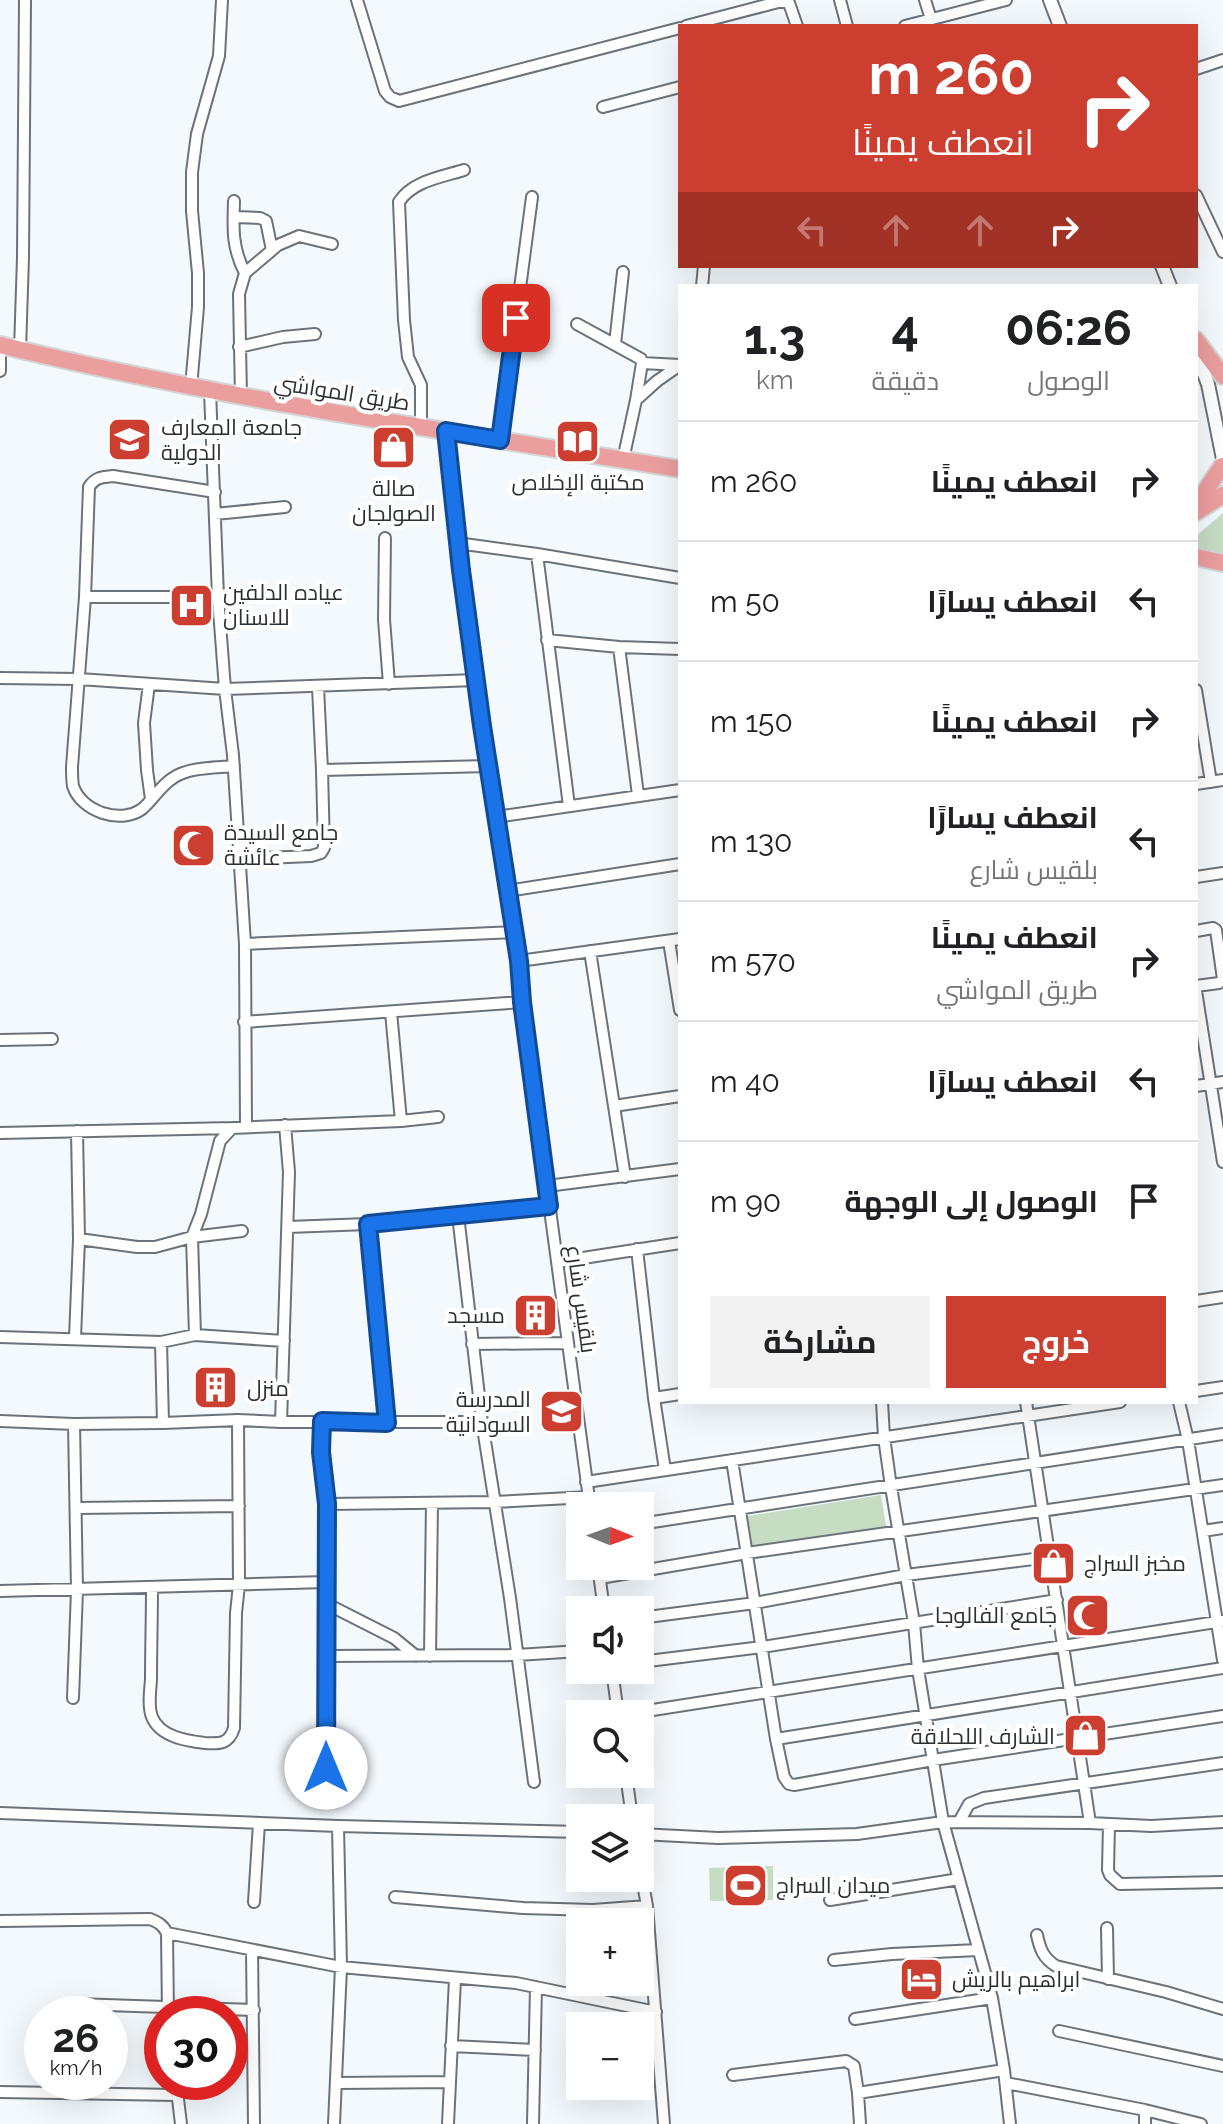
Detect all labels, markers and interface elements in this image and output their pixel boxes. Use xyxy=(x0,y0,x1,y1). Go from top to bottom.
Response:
text: 260 m xyxy=(868,41,1034,107)
icon: right xyxy=(1062,56,1166,160)
text: انعطف يمينًا xyxy=(852,121,1034,163)
icon: left xyxy=(790,208,834,252)
icon: ahead xyxy=(874,208,918,252)
icon: ahead xyxy=(958,208,1002,252)
icon: right xyxy=(1042,208,1086,252)
pin xyxy=(482,284,550,352)
icon: arrive xyxy=(494,296,538,340)
text: 4 xyxy=(892,300,919,356)
text: 06:26 xyxy=(1005,300,1132,356)
text: 1.3 xyxy=(744,309,805,365)
text: km xyxy=(756,365,794,395)
text: دقيقة xyxy=(871,366,939,396)
text: الوصول xyxy=(1027,366,1110,396)
street label: طريق المواشي xyxy=(272,368,412,419)
place label: جامعة المعارف الدولية xyxy=(161,414,302,465)
school or university icon: جامعة المعارف الدولية xyxy=(106,416,154,464)
library icon: مكتبة الإخلاص xyxy=(554,417,602,465)
shop icon: صالة الصولجان xyxy=(370,423,418,471)
icon: right xyxy=(1122,459,1166,503)
text: 260 m xyxy=(710,464,797,499)
text: انعطف يمينًا xyxy=(931,464,1098,499)
place label: مكتبة الإخلاص xyxy=(511,469,645,497)
place label: صالة الصولجان xyxy=(352,475,436,526)
place label: عياده الدلفين للاسنان xyxy=(223,579,344,630)
icon: left xyxy=(1122,579,1166,623)
hospital icon: عياده الدلفين للاسنان xyxy=(168,581,216,629)
text: 50 m xyxy=(710,584,780,619)
text: انعطف يسارًا xyxy=(927,584,1098,619)
icon: right xyxy=(1122,699,1166,743)
text: 150 m xyxy=(710,704,793,739)
text: انعطف يمينًا xyxy=(931,704,1098,739)
text: انعطف يسارًا xyxy=(927,800,1098,835)
place label: جامع السيدة عائشة xyxy=(224,819,338,870)
icon: left xyxy=(1122,819,1166,863)
mosque icon: جامع السيدة عائشة xyxy=(169,821,217,869)
text: 130 m xyxy=(710,824,792,859)
text: بلقيس شارع xyxy=(969,855,1098,885)
text: انعطف يمينًا xyxy=(931,920,1098,955)
icon: right xyxy=(1122,939,1166,983)
text: 570 m xyxy=(710,944,796,979)
text: طريق المواشي xyxy=(936,975,1098,1005)
icon: left xyxy=(1122,1059,1166,1103)
text: 40 m xyxy=(710,1064,780,1099)
text: انعطف يسارًا xyxy=(927,1064,1098,1099)
icon: arrive xyxy=(1122,1179,1166,1223)
text: 90 m xyxy=(710,1184,781,1219)
text: الوصول إلى الوجهة xyxy=(845,1184,1098,1219)
street label: بلقيس شارع xyxy=(560,1243,602,1355)
building icon: مسجد xyxy=(512,1291,560,1339)
button: مشاركة xyxy=(710,1296,930,1388)
button: خروج xyxy=(946,1296,1166,1388)
place label: مسجد xyxy=(447,1302,505,1328)
building icon: منزل xyxy=(192,1364,240,1412)
place label: منزل xyxy=(247,1375,289,1401)
place label: المدرسة السودانية xyxy=(446,1386,531,1437)
school or university icon: المدرسة السودانية xyxy=(538,1388,586,1436)
north arrow xyxy=(566,1492,654,1580)
map controls xyxy=(566,1492,654,2100)
shop icon: مخبز السراج xyxy=(1029,1539,1077,1587)
place label: مخبز السراج xyxy=(1084,1550,1186,1578)
mosque icon: جامع الفالوجا xyxy=(1064,1591,1112,1639)
button: sound xyxy=(566,1596,654,1684)
place label: جامع الفالوجا xyxy=(935,1602,1057,1630)
button: search xyxy=(566,1700,654,1788)
shop icon: الشارف اللحلاقة xyxy=(1062,1712,1110,1760)
place label: الشارف اللحلاقة xyxy=(911,1723,1055,1749)
position arrow xyxy=(284,1726,368,1810)
button: layers xyxy=(566,1804,654,1892)
sports icon: ميدان السراج xyxy=(721,1861,769,1909)
place label: ميدان السراج xyxy=(776,1872,890,1900)
button: + xyxy=(566,1908,654,1996)
hotel icon: ابراهيم بالريش xyxy=(897,1955,945,2003)
place label: ابراهيم بالريش xyxy=(952,1966,1080,1995)
speed limit sign: 30 xyxy=(144,1996,248,2100)
button: − xyxy=(566,2012,654,2100)
text: 26 xyxy=(53,2014,99,2061)
text: km/h xyxy=(50,2056,102,2080)

